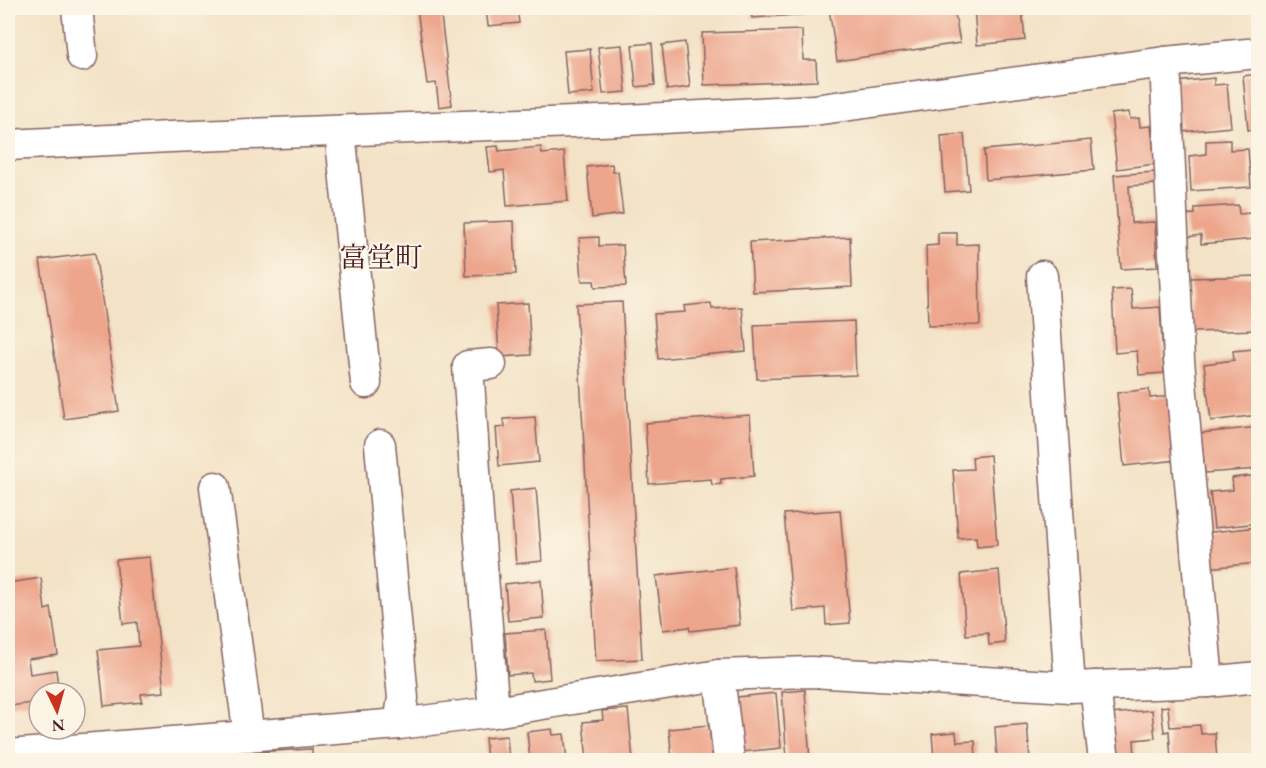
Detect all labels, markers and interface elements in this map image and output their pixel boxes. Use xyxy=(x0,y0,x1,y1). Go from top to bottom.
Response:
district label: 富堂町 xyxy=(339,239,423,275)
north arrow xyxy=(27,681,87,741)
text: N xyxy=(51,714,66,736)

